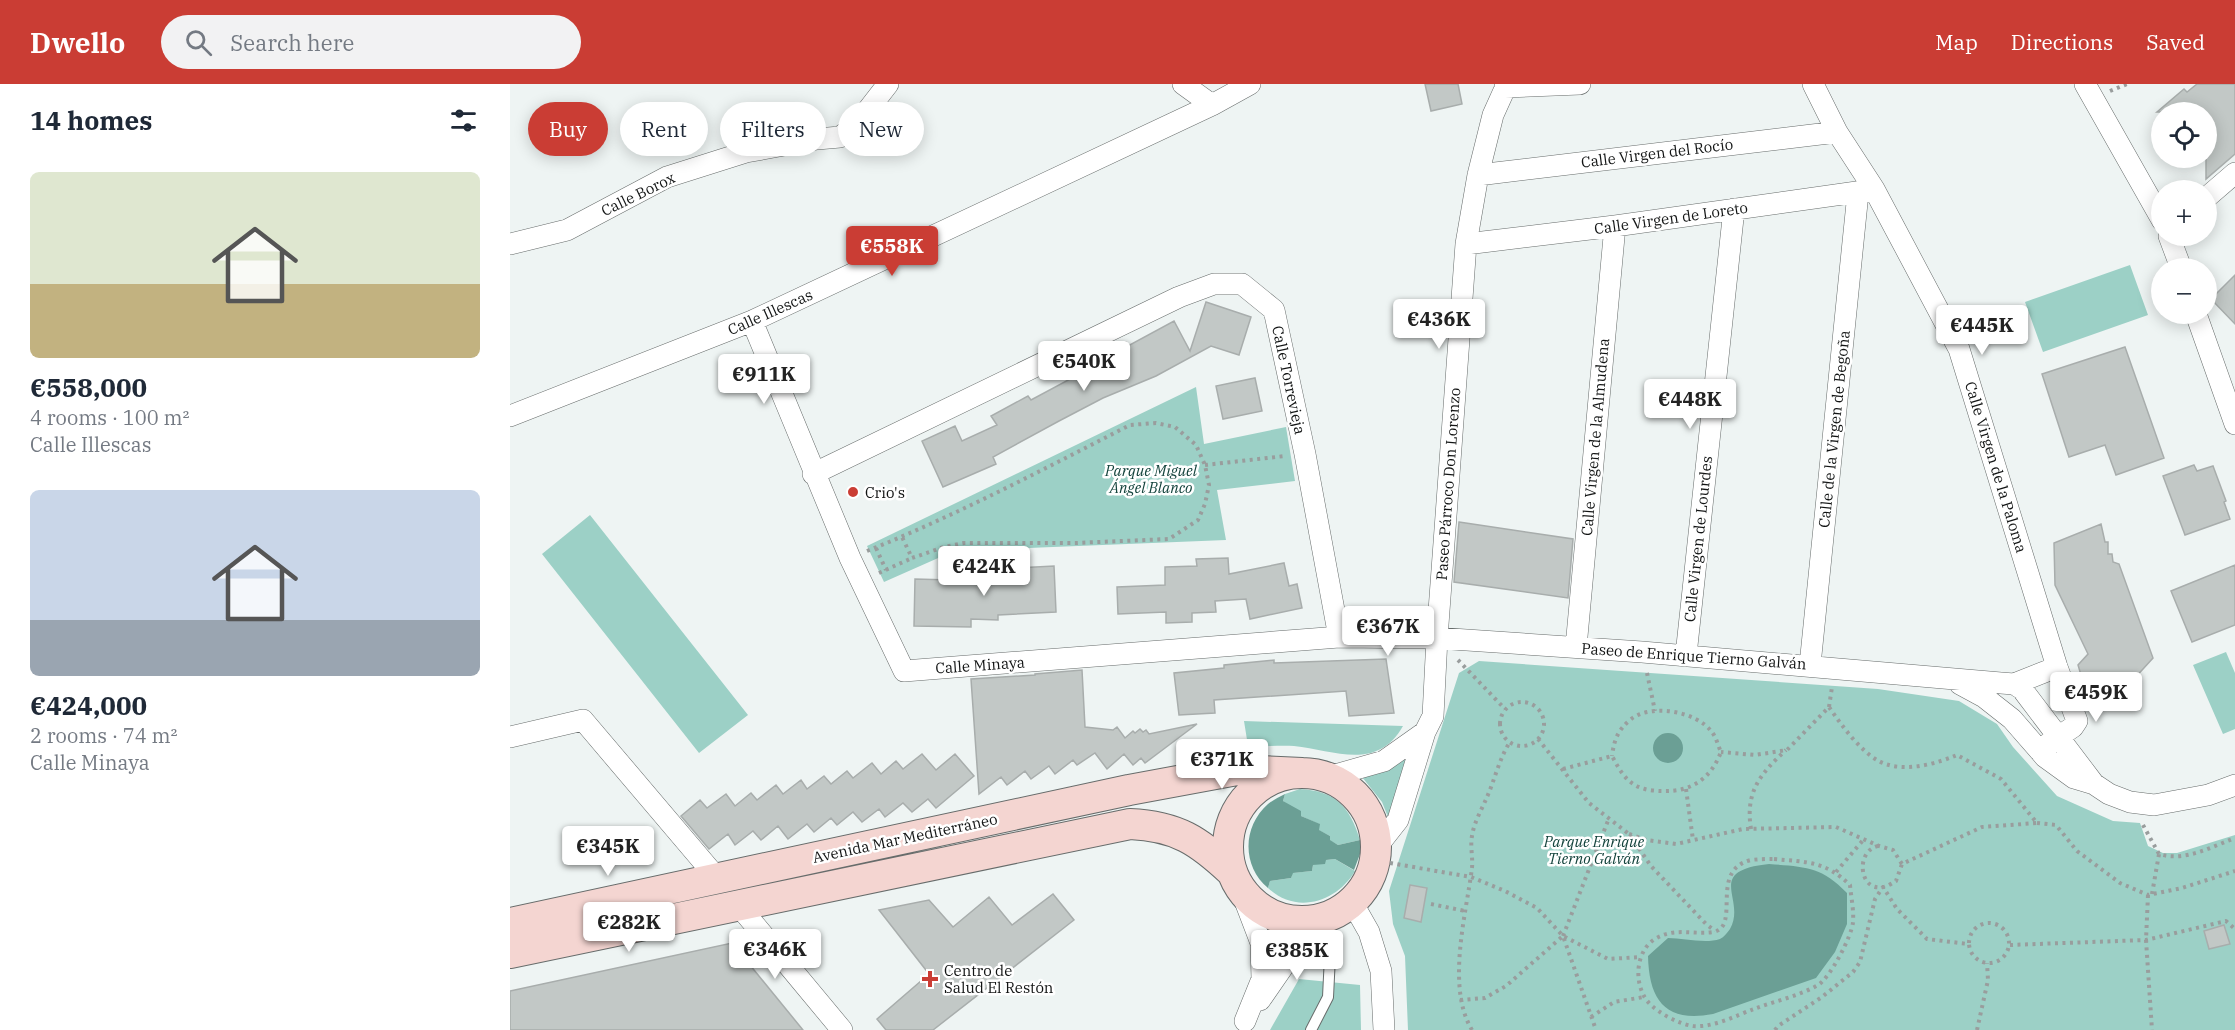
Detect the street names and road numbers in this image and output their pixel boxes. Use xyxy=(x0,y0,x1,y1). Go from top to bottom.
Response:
street label: Calle Virgen del Rocío xyxy=(1580,134,1734,172)
street label: Calle Borox xyxy=(598,168,678,220)
street label: Calle Virgen de Loreto xyxy=(1593,198,1749,238)
street label: Calle Illescas xyxy=(725,285,815,339)
street label: Calle Torrevieja xyxy=(1268,324,1310,436)
street label: Calle de la Virgen de Begoña xyxy=(1814,329,1854,529)
street label: Calle Virgen de la Almudena xyxy=(1577,337,1613,537)
street label: Calle Virgen de la Paloma xyxy=(1961,379,2031,555)
street label: Paseo Párroco Don Lorenzo xyxy=(1432,387,1464,581)
street label: Calle Virgen de Lourdes xyxy=(1680,455,1716,623)
street label: Paseo de Enrique Tierno Galván xyxy=(1581,639,1808,673)
street label: Calle Minaya xyxy=(935,652,1025,678)
street label: Avenida Mar Mediterráneo xyxy=(811,809,999,867)

